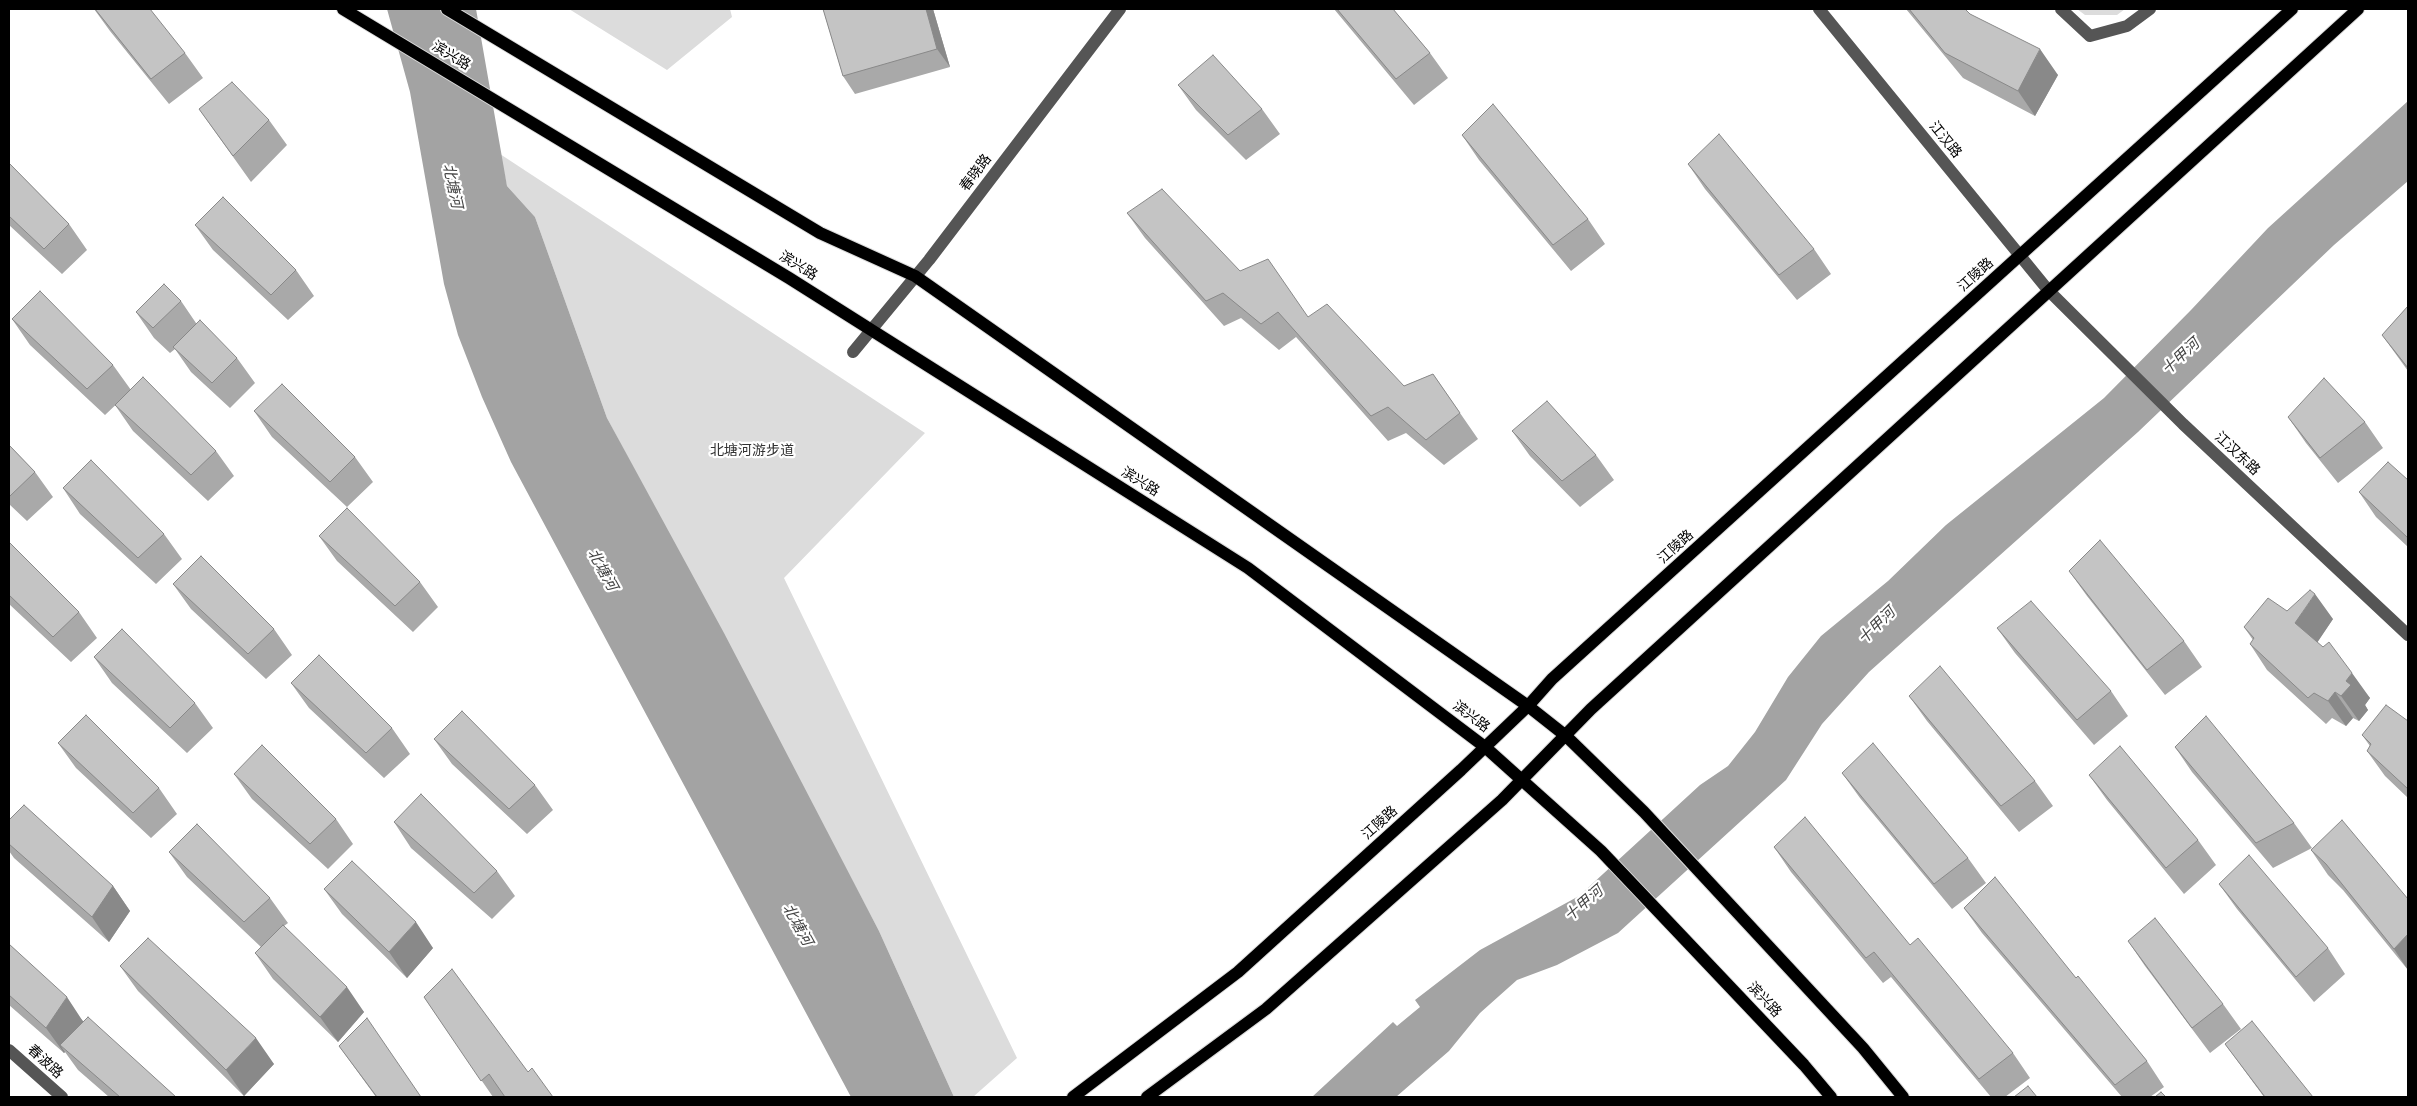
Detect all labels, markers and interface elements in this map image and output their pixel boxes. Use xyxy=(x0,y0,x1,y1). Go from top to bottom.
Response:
street label: 滨兴路 xyxy=(429,38,473,74)
street label: 江汉路 xyxy=(1925,118,1965,162)
street label: 春晓路 xyxy=(957,151,995,195)
water label: 北塘河 xyxy=(439,162,465,210)
street label: 滨兴路 xyxy=(776,248,820,284)
street label: 江陵路 xyxy=(1955,255,1997,295)
water label: 十甲河 xyxy=(2158,335,2204,379)
street label: 江汉东路 xyxy=(2211,429,2263,479)
park label: 北塘河游步道 xyxy=(710,443,794,459)
street label: 滨兴路 xyxy=(1118,464,1162,500)
street label: 江陵路 xyxy=(1655,527,1697,567)
water label: 北塘河 xyxy=(583,546,621,594)
water label: 十甲河 xyxy=(1855,604,1899,648)
street label: 滨兴路 xyxy=(1449,698,1493,736)
street label: 江陵路 xyxy=(1359,803,1401,843)
water label: 十甲河 xyxy=(1561,882,1607,926)
water label: 北塘河 xyxy=(778,901,816,949)
street label: 滨兴路 xyxy=(1744,979,1784,1021)
street label: 春波路 xyxy=(24,1042,66,1082)

